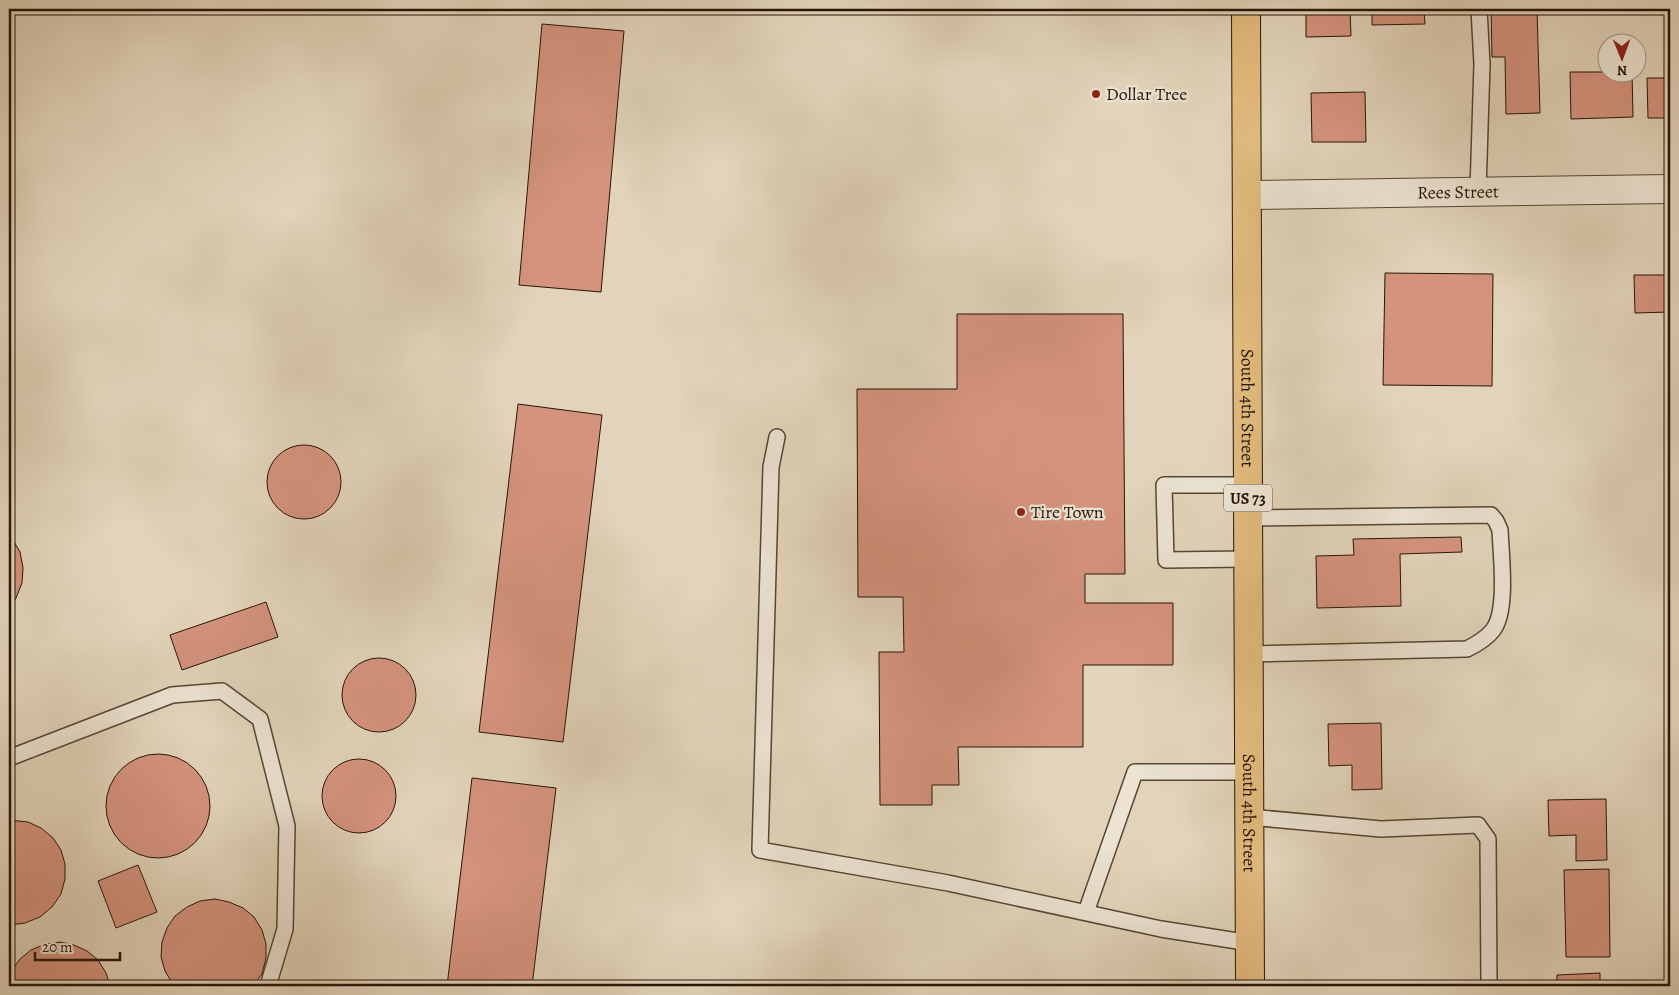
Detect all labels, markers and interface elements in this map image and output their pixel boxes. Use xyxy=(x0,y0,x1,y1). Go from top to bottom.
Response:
north arrow xyxy=(1596,32,1646,82)
text: N xyxy=(1617,61,1627,80)
place label: Dollar Tree xyxy=(1106,82,1187,106)
marker: Dollar Tree xyxy=(1090,88,1102,100)
street label: Rees Street xyxy=(1417,179,1499,205)
street label: South 4th Street xyxy=(1235,349,1260,467)
road number: US 73 xyxy=(1224,484,1272,512)
place label: Tire Town xyxy=(1031,500,1104,524)
marker: Tire Town xyxy=(1015,506,1027,518)
street label: South 4th Street xyxy=(1237,754,1262,872)
scale bar xyxy=(35,930,120,962)
text: 20 m xyxy=(42,937,73,957)

